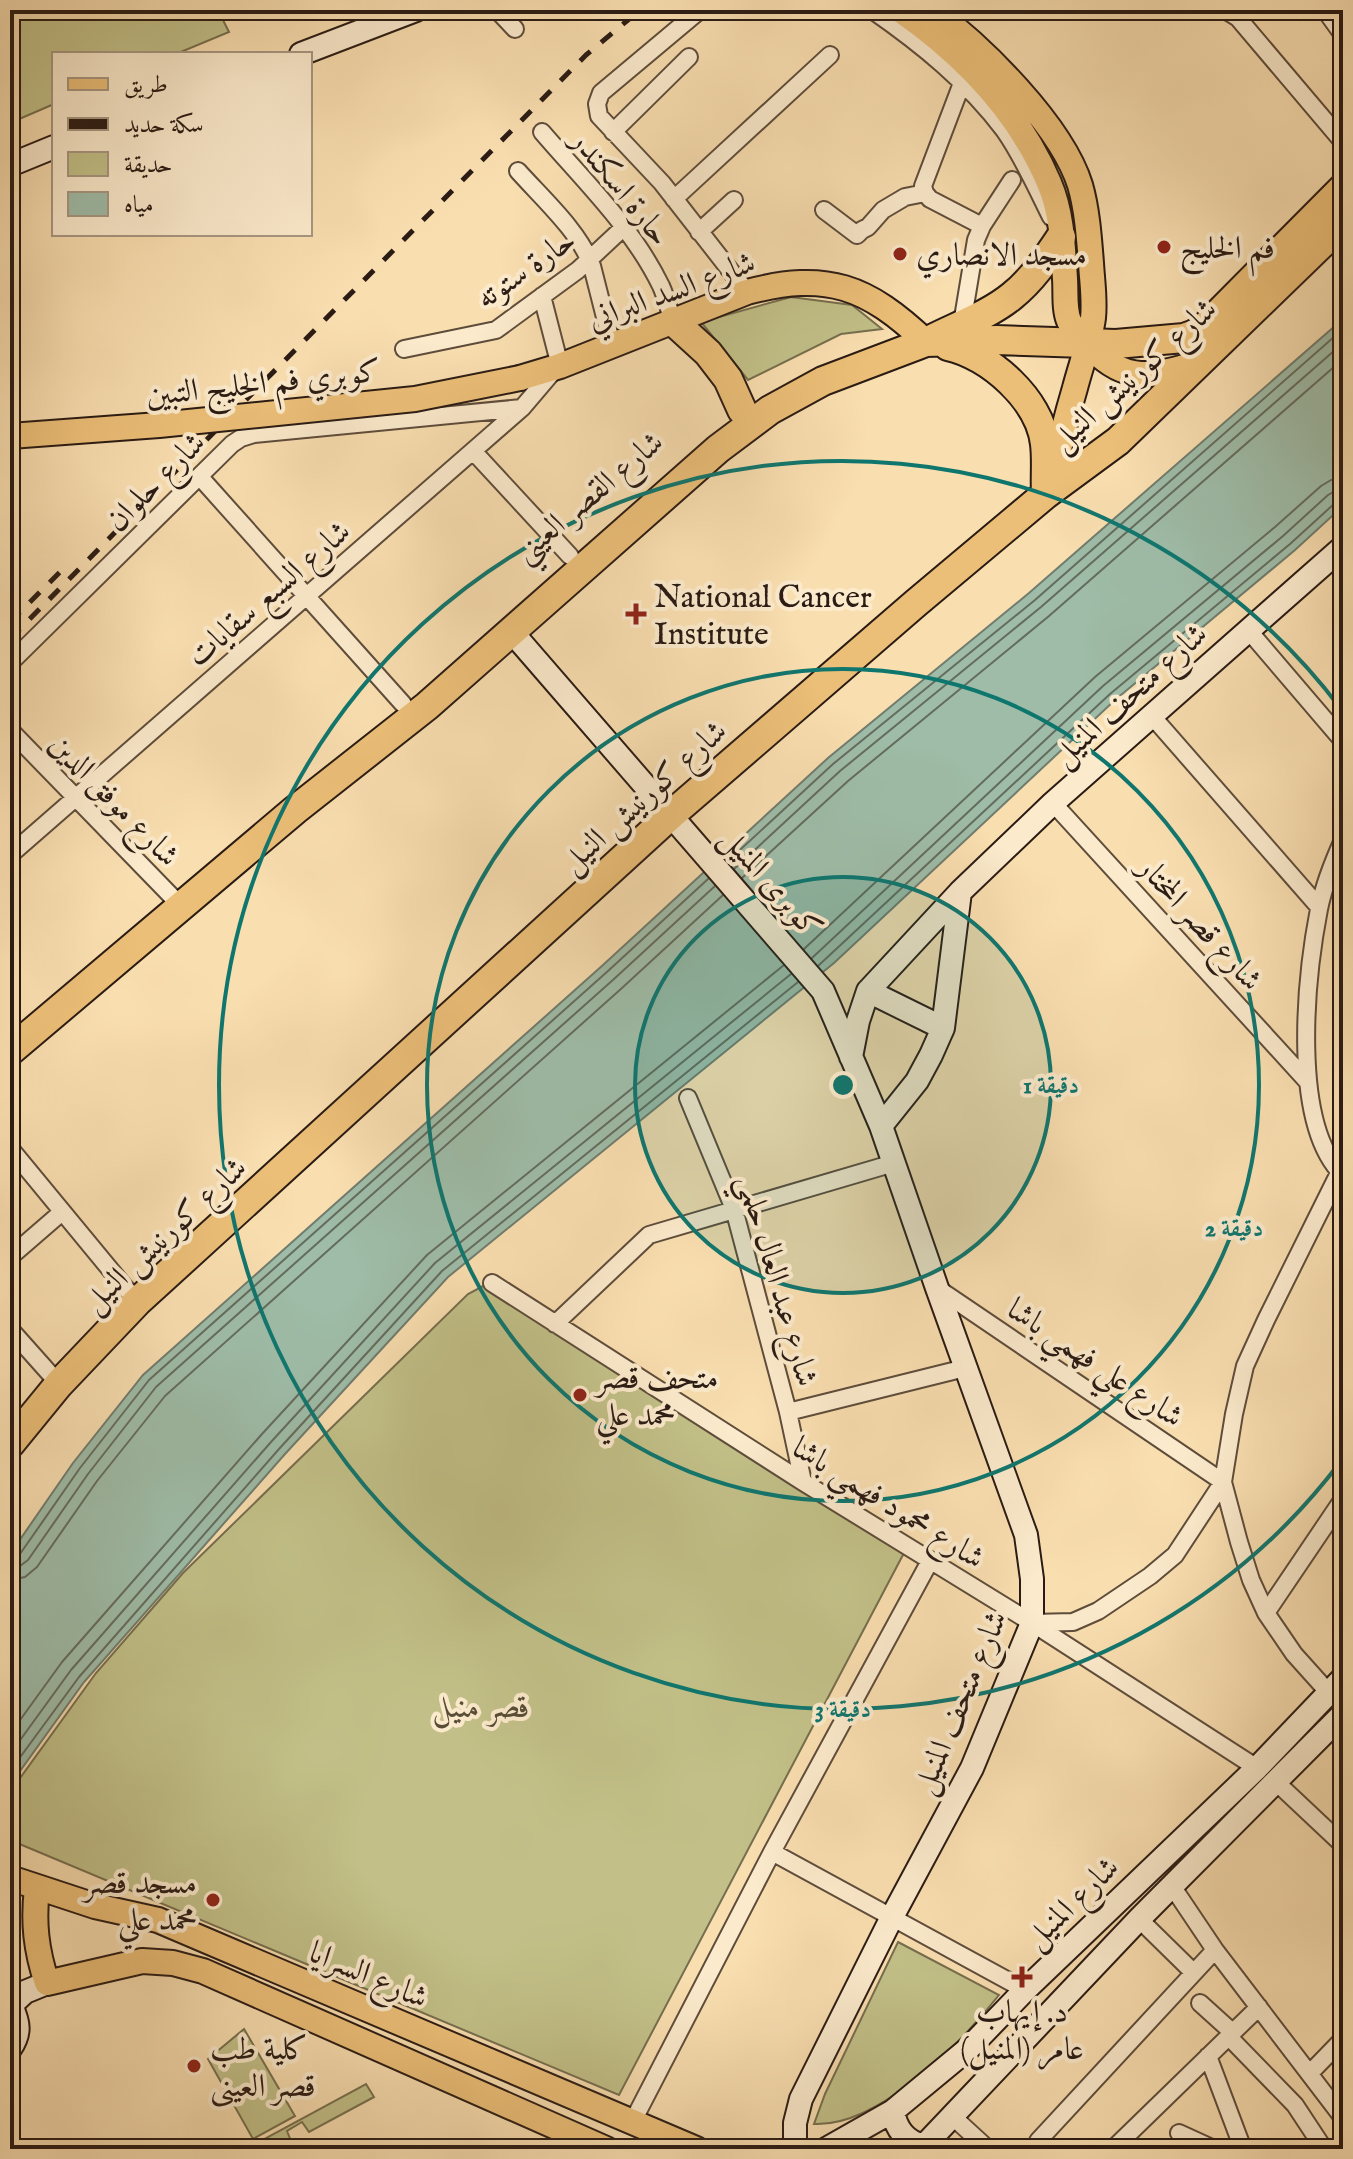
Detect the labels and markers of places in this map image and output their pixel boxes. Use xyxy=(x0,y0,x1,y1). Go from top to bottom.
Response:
place label: فم الخليج xyxy=(1180,229,1275,277)
place label: مسجد الانصاري xyxy=(916,236,1087,279)
marker: فم الخليج xyxy=(1155,238,1173,256)
marker: مسجد الانصاري xyxy=(891,245,909,263)
place label: National Cancer Institute xyxy=(654,578,872,656)
marker: National Cancer Institute xyxy=(625,603,647,625)
centre of rings xyxy=(829,1071,857,1099)
place label: متحف قصر محمد علي xyxy=(593,1359,718,1445)
marker: متحف قصر محمد علي xyxy=(571,1386,589,1404)
place label: مسجد قصر محمد علي xyxy=(81,1864,197,1950)
marker: مسجد قصر محمد علي xyxy=(204,1891,222,1909)
marker: د. إيهاب عامر (المنيل) xyxy=(1011,1966,1033,1988)
place label: د. إيهاب عامر (المنيل) xyxy=(960,1993,1084,2071)
place label: كلية طب قصر العينى xyxy=(210,2030,316,2108)
marker: كلية طب قصر العينى xyxy=(185,2057,203,2075)

